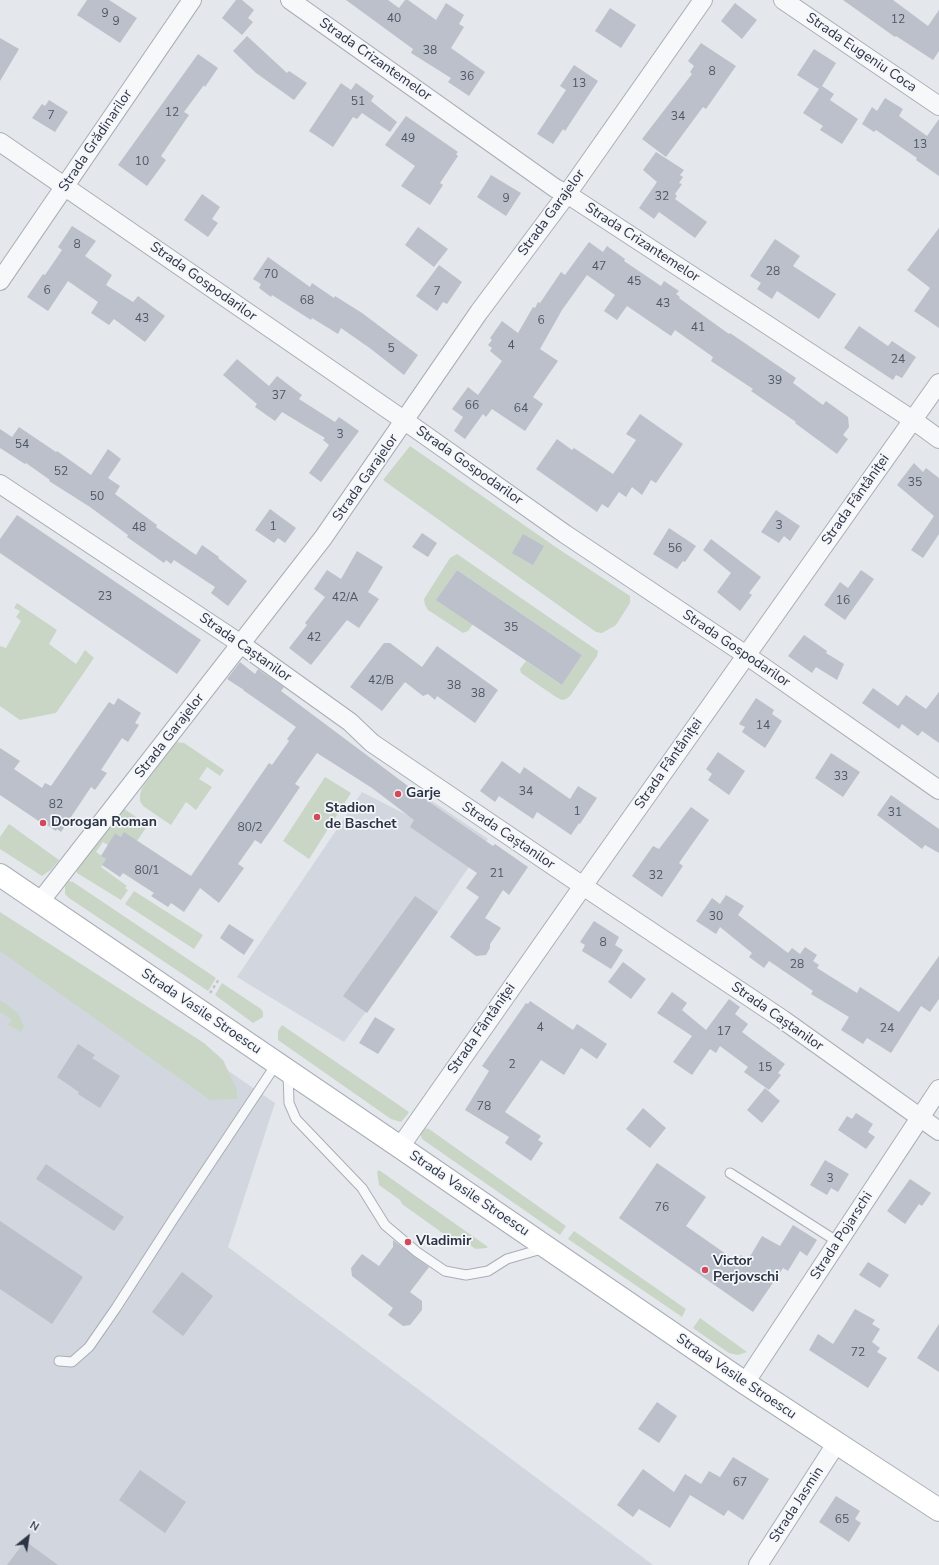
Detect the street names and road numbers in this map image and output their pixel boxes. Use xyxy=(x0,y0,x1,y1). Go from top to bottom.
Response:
street label: Strada Eugeniu Coca xyxy=(802,10,920,96)
street label: Strada Crizantemelor xyxy=(316,15,434,105)
street label: Strada Grădinarilor xyxy=(56,87,136,195)
street label: Strada Garajelor xyxy=(515,167,589,259)
street label: Strada Crizantemelor xyxy=(582,200,702,286)
street label: Strada Gospodarilor xyxy=(146,239,260,325)
street label: Strada Gospodarilor xyxy=(412,423,526,509)
street label: Strada Garajelor xyxy=(330,431,402,525)
street label: Strada Fântâniței xyxy=(818,451,894,549)
street label: Strada Gospodarilor xyxy=(679,607,793,691)
street label: Strada Caștanilor xyxy=(196,610,294,686)
street label: Strada Garajelor xyxy=(132,690,208,782)
street label: Strada Fântâniței xyxy=(631,715,707,813)
street label: Strada Caștanilor xyxy=(458,799,558,873)
street label: Strada Vasile Stroescu xyxy=(138,966,264,1058)
street label: Strada Caștanilor xyxy=(728,979,826,1055)
street label: Strada Fântâniței xyxy=(444,980,520,1078)
street label: Strada Vasile Stroescu xyxy=(406,1148,532,1240)
street label: Strada Pojarschi xyxy=(807,1189,877,1283)
street label: Strada Vasile Stroescu xyxy=(673,1331,799,1423)
street label: Strada Jasmin xyxy=(766,1464,828,1546)

